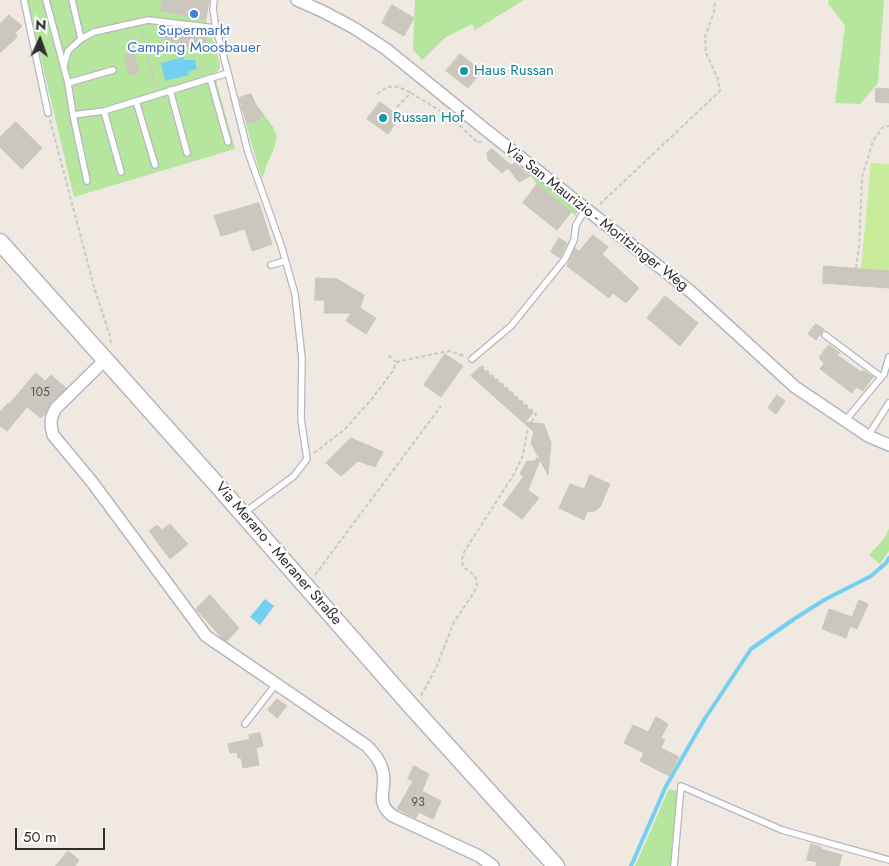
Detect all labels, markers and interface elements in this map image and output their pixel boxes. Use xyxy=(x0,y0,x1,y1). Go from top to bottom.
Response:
marker: Supermarkt Camping Moosbauer xyxy=(188,8,200,20)
north arrow xyxy=(15,15,65,65)
text: N xyxy=(35,15,47,35)
place label: Supermarkt Camping Moosbauer xyxy=(127,22,261,57)
place label: Haus Russan xyxy=(474,62,554,80)
marker: Haus Russan xyxy=(458,65,470,77)
place label: Russan Hof xyxy=(393,109,464,127)
marker: Russan Hof xyxy=(377,112,389,124)
street label: Via San Maurizio - Moritzinger Weg xyxy=(501,141,691,295)
house number: 105 xyxy=(30,386,50,400)
street label: Via Merano - Meraner Straße xyxy=(211,479,345,629)
house number: 93 xyxy=(411,796,425,810)
scale bar xyxy=(18,818,108,850)
text: 50 m xyxy=(23,826,57,848)

